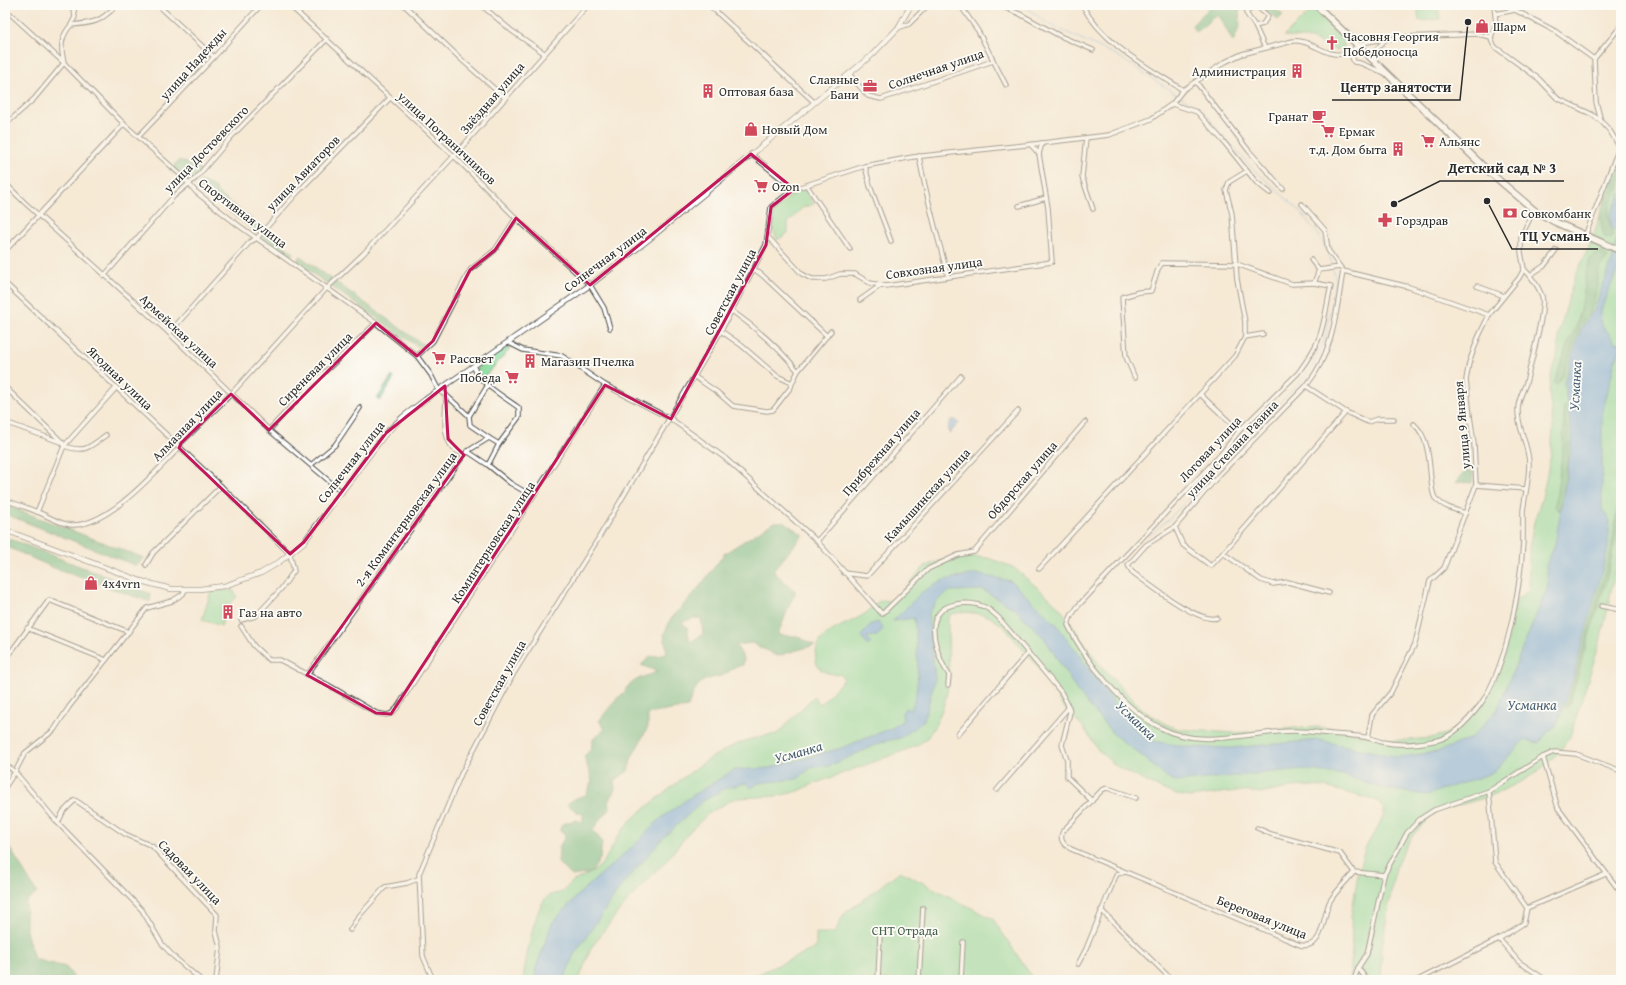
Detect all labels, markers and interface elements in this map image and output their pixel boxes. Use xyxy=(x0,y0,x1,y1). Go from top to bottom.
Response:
place label: Шарм xyxy=(1493,17,1526,36)
shop icon: Шарм xyxy=(1474,18,1490,34)
street label: улица Надежды xyxy=(155,24,231,105)
place label: Часовня Георгия Победоносца xyxy=(1343,27,1439,61)
church icon: Часовня Георгия Победоносца xyxy=(1324,35,1340,51)
street label: Солнечная улица xyxy=(886,44,987,94)
street label: Звёздная улица xyxy=(455,57,529,138)
place label: Администрация xyxy=(1192,62,1286,81)
building icon: Администрация xyxy=(1289,63,1305,79)
place label: Славные Бани xyxy=(810,70,859,104)
callout: Центр занятости xyxy=(1332,74,1460,100)
text: Центр занятости xyxy=(1340,77,1452,97)
office icon: Славные Бани xyxy=(862,78,878,94)
place label: Оптовая база xyxy=(719,82,795,101)
building icon: Оптовая база xyxy=(700,83,716,99)
street label: улица Пограничников xyxy=(393,86,501,189)
street label: улица Достоевского xyxy=(158,101,253,198)
place label: Гранат xyxy=(1268,107,1309,126)
cafe icon: Гранат xyxy=(1311,108,1327,124)
place label: Новый Дом xyxy=(762,120,828,139)
shop icon: Новый Дом xyxy=(743,121,759,137)
place label: Ермак xyxy=(1339,122,1375,141)
supermarket icon: Ермак xyxy=(1320,123,1336,139)
street label: улица Авиаторов xyxy=(261,131,344,216)
place label: Альянс xyxy=(1439,132,1480,151)
supermarket icon: Альянс xyxy=(1420,133,1436,149)
place label: т.д. Дом быта xyxy=(1309,140,1388,159)
building icon: т.д. Дом быта xyxy=(1390,141,1406,157)
callout: Детский сад № 3 xyxy=(1440,155,1564,181)
text: Детский сад № 3 xyxy=(1447,158,1556,178)
street label: Спортивная улица xyxy=(195,173,292,253)
place label: Ozon xyxy=(772,177,800,196)
supermarket icon: Ozon xyxy=(753,178,769,194)
place label: Совкомбанк xyxy=(1521,204,1591,223)
bank icon: Совкомбанк xyxy=(1502,205,1518,221)
place label: Горздрав xyxy=(1396,211,1448,230)
pharmacy icon: Горздрав xyxy=(1377,212,1393,228)
street label: Солнечная улица xyxy=(559,221,651,297)
callout: ТЦ Усмань xyxy=(1512,223,1598,249)
text: ТЦ Усмань xyxy=(1520,226,1590,246)
street label: Советская улица xyxy=(699,245,761,339)
street label: Совхозная улица xyxy=(885,252,984,284)
street label: Армейская улица xyxy=(135,290,223,373)
street label: Сиреневая улица xyxy=(273,327,357,411)
street label: Ягодная улица xyxy=(82,341,158,415)
place label: Рассвет xyxy=(450,349,494,368)
supermarket icon: Рассвет xyxy=(431,350,447,366)
place label: Магазин Пчелка xyxy=(541,352,635,371)
building icon: Магазин Пчелка xyxy=(522,353,538,369)
water label: Усманка xyxy=(1564,360,1586,411)
place label: Победа xyxy=(460,368,502,387)
supermarket icon: Победа xyxy=(504,369,520,385)
street label: улица 9 Января xyxy=(1449,380,1475,471)
street label: Алмазная улица xyxy=(147,384,227,466)
street label: улица Степана Разина xyxy=(1181,395,1283,503)
street label: Прибрежная улица xyxy=(838,403,925,500)
street label: Логовая улица xyxy=(1174,411,1246,486)
street label: Солнечная улица xyxy=(313,416,390,507)
street label: Обдорская улица xyxy=(982,436,1062,523)
street label: Камышинская улица xyxy=(879,443,975,546)
street label: 2-я Коминтерновская улица xyxy=(351,447,462,590)
street label: Коминтерновская улица xyxy=(446,476,540,607)
place label: 4x4vrn xyxy=(102,574,141,593)
shop icon: 4x4vrn xyxy=(83,575,99,591)
place label: Газ на авто xyxy=(239,603,302,622)
building icon: Газ на авто xyxy=(220,604,236,620)
street label: Советская улица xyxy=(467,636,531,729)
water label: Усманка xyxy=(1507,695,1557,715)
water label: Усманка xyxy=(1111,696,1161,745)
water label: Усманка xyxy=(771,735,825,768)
street label: Садовая улица xyxy=(154,835,227,909)
street label: Береговая улица xyxy=(1214,890,1311,944)
park label: СНТ Отрада xyxy=(872,921,939,940)

